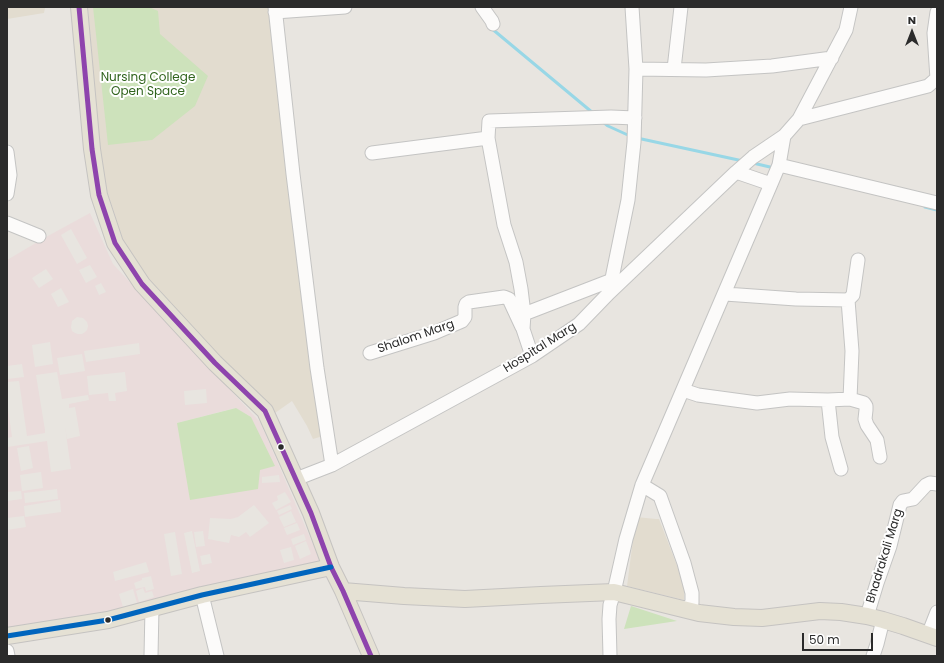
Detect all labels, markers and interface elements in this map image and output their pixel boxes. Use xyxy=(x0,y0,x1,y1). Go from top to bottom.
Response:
north arrow xyxy=(892,12,932,52)
text: N xyxy=(908,12,916,28)
park label: Nursing College Open Space xyxy=(101,71,195,99)
street label: Shalom Marg xyxy=(376,317,456,357)
street label: Hospital Marg xyxy=(501,320,579,376)
unlabelled marker xyxy=(276,442,286,452)
street label: Bhadrakali Marg xyxy=(864,507,906,605)
unlabelled marker xyxy=(103,615,113,625)
scale bar xyxy=(804,625,875,651)
text: 50 m xyxy=(809,631,840,648)

